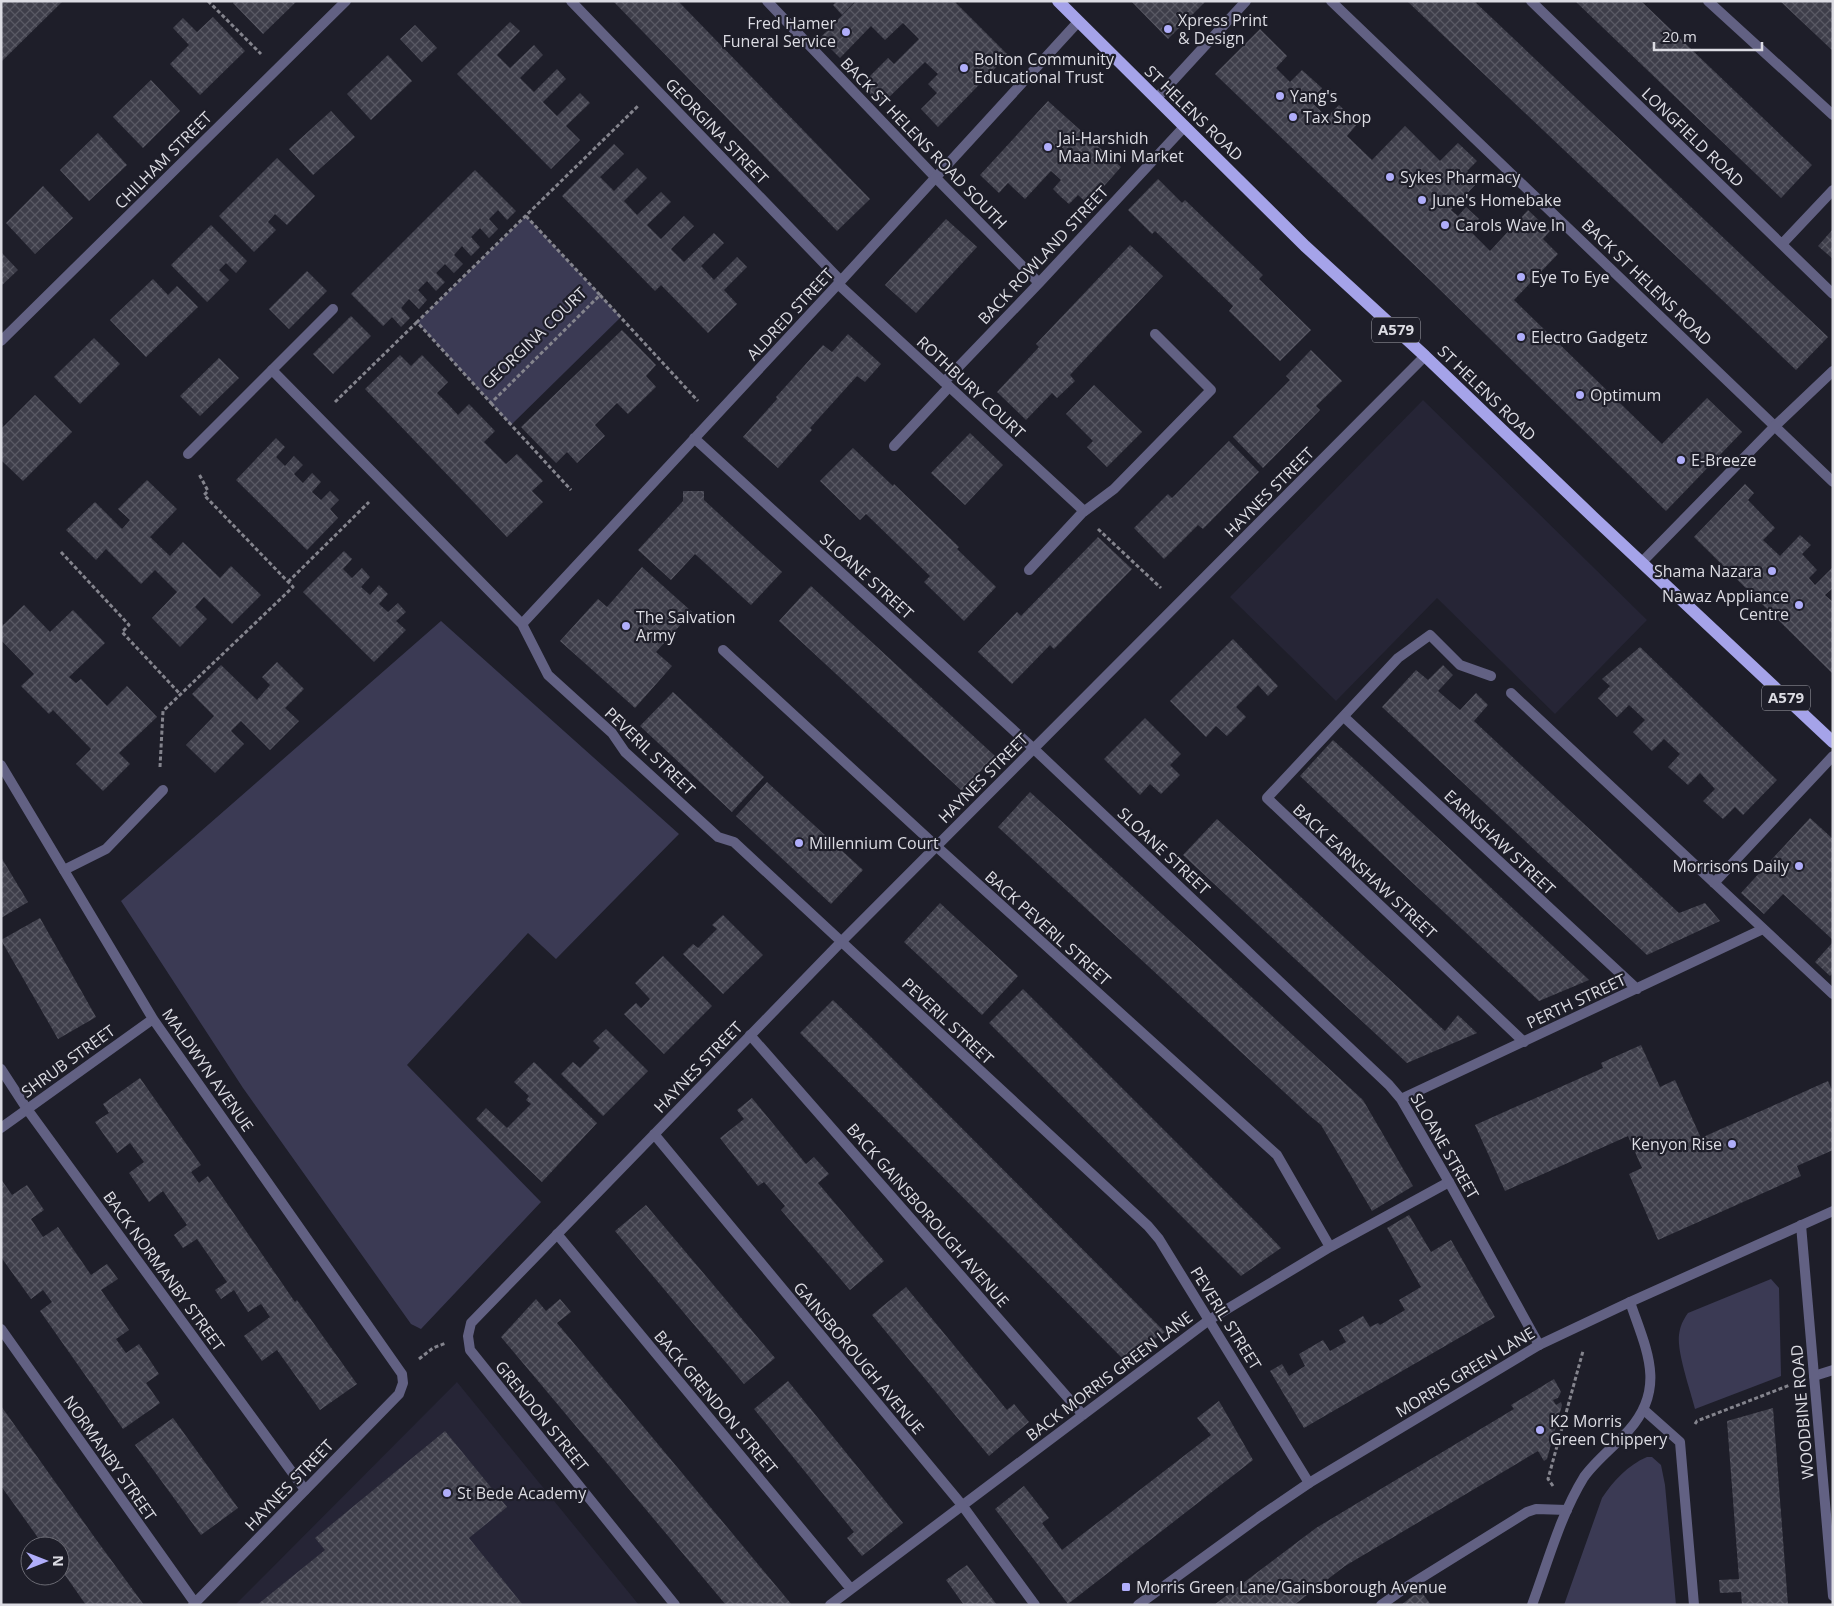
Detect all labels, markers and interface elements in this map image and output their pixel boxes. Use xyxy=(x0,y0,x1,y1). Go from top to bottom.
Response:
place label: Xpress Print & Design xyxy=(1178,9,1268,49)
place label: Fred Hamer Funeral Service xyxy=(723,12,836,52)
scale bar xyxy=(1654,20,1762,52)
marker: Xpress Print & Design xyxy=(1162,23,1174,35)
marker: Fred Hamer Funeral Service xyxy=(840,26,852,38)
text: 20 m xyxy=(1662,26,1697,46)
place label: Bolton Community Educational Trust xyxy=(974,48,1115,88)
street label: BACK ST HELENS ROAD SOUTH xyxy=(836,52,1012,234)
street label: ST HELENS ROAD xyxy=(1140,60,1248,166)
marker: Bolton Community Educational Trust xyxy=(958,62,970,74)
street label: GEORGINA STREET xyxy=(661,73,773,189)
street label: LONGFIELD ROAD xyxy=(1637,82,1749,192)
place label: Yang's xyxy=(1290,85,1337,107)
marker: Yang's xyxy=(1274,90,1286,102)
street label: CHILHAM STREET xyxy=(110,106,217,213)
place label: Tax Shop xyxy=(1303,106,1371,128)
marker: Tax Shop xyxy=(1287,111,1299,123)
place label: Jai-Harshidh Maa Mini Market xyxy=(1056,127,1184,167)
marker: Jai-Harshidh Maa Mini Market xyxy=(1042,141,1054,153)
place label: Sykes Pharmacy xyxy=(1400,166,1521,188)
marker: Sykes Pharmacy xyxy=(1384,171,1396,183)
street label: BACK ROWLAND STREET xyxy=(973,181,1113,329)
place label: June's Homebake xyxy=(1430,189,1562,211)
marker: June's Homebake xyxy=(1416,194,1428,206)
place label: Carols Wave In xyxy=(1455,214,1565,236)
street label: BACK ST HELENS ROAD xyxy=(1577,214,1717,350)
marker: Carols Wave In xyxy=(1439,219,1451,231)
street label: ALDRED STREET xyxy=(741,263,839,365)
place label: Eye To Eye xyxy=(1531,266,1610,288)
marker: Eye To Eye xyxy=(1515,271,1527,283)
street label: GEORGINA COURT xyxy=(477,282,591,394)
road number: A579 xyxy=(1372,318,1420,342)
place label: Electro Gadgetz xyxy=(1531,326,1648,348)
street label: ROTHBURY COURT xyxy=(912,331,1030,443)
marker: Electro Gadgetz xyxy=(1515,331,1527,343)
street label: ST HELENS ROAD xyxy=(1433,340,1541,446)
place label: Optimum xyxy=(1590,384,1661,406)
marker: Optimum xyxy=(1574,389,1586,401)
street label: HAYNES STREET xyxy=(1219,442,1319,542)
place label: E-Breeze xyxy=(1691,449,1756,471)
marker: E-Breeze xyxy=(1675,454,1687,466)
street label: SLOANE STREET xyxy=(815,528,919,624)
place label: Shama Nazara xyxy=(1654,560,1762,582)
marker: Shama Nazara xyxy=(1766,565,1778,577)
place label: Nawaz Appliance Centre xyxy=(1662,585,1789,625)
marker: Nawaz Appliance Centre xyxy=(1793,599,1805,611)
place label: The Salvation Army xyxy=(636,606,736,646)
marker: The Salvation Army xyxy=(620,620,632,632)
road number: A579 xyxy=(1762,686,1810,710)
street label: PEVERIL STREET xyxy=(600,702,700,800)
street label: HAYNES STREET xyxy=(933,728,1033,828)
street label: EARNSHAW STREET xyxy=(1440,785,1561,899)
street label: BACK EARNSHAW STREET xyxy=(1288,798,1442,944)
street label: SLOANE STREET xyxy=(1113,802,1215,900)
place label: Millennium Court xyxy=(809,832,939,854)
marker: Millennium Court xyxy=(793,837,805,849)
place label: Morrisons Daily xyxy=(1672,855,1790,877)
marker: Morrisons Daily xyxy=(1793,860,1805,872)
street label: BACK PEVERIL STREET xyxy=(980,866,1116,991)
street label: PERTH STREET xyxy=(1523,968,1629,1034)
street label: PEVERIL STREET xyxy=(897,973,999,1069)
street label: MALDWYN AVENUE xyxy=(157,1004,259,1136)
street label: HAYNES STREET xyxy=(649,1017,747,1117)
street label: SHRUB STREET xyxy=(17,1019,119,1102)
street label: SLOANE STREET xyxy=(1406,1089,1484,1203)
street label: BACK GAINSBOROUGH AVENUE xyxy=(842,1118,1014,1312)
place label: Kenyon Rise xyxy=(1631,1133,1722,1155)
marker: Kenyon Rise xyxy=(1726,1138,1738,1150)
street label: BACK NORMANBY STREET xyxy=(98,1187,230,1356)
street label: PEVERIL STREET xyxy=(1185,1262,1267,1374)
street label: GAINSBOROUGH AVENUE xyxy=(789,1277,929,1439)
street label: BACK MORRIS GREEN LANE xyxy=(1021,1306,1197,1446)
street label: MORRIS GREEN LANE xyxy=(1391,1322,1539,1422)
street label: BACK GRENDON STREET xyxy=(649,1326,783,1479)
street label: WOODBINE ROAD xyxy=(1785,1344,1819,1480)
street label: GRENDON STREET xyxy=(490,1356,594,1476)
street label: NORMANBY STREET xyxy=(58,1391,162,1525)
place label: K2 Morris Green Chippery xyxy=(1550,1410,1668,1450)
marker: K2 Morris Green Chippery xyxy=(1534,1424,1546,1436)
street label: HAYNES STREET xyxy=(240,1435,338,1535)
place label: St Bede Academy xyxy=(457,1482,587,1504)
marker: St Bede Academy xyxy=(441,1487,453,1499)
north arrow xyxy=(20,1536,70,1586)
text: N xyxy=(49,1555,68,1567)
place label: Morris Green Lane/Gainsborough Avenue xyxy=(1136,1576,1447,1598)
marker: Morris Green Lane/Gainsborough Avenue xyxy=(1120,1581,1132,1593)

